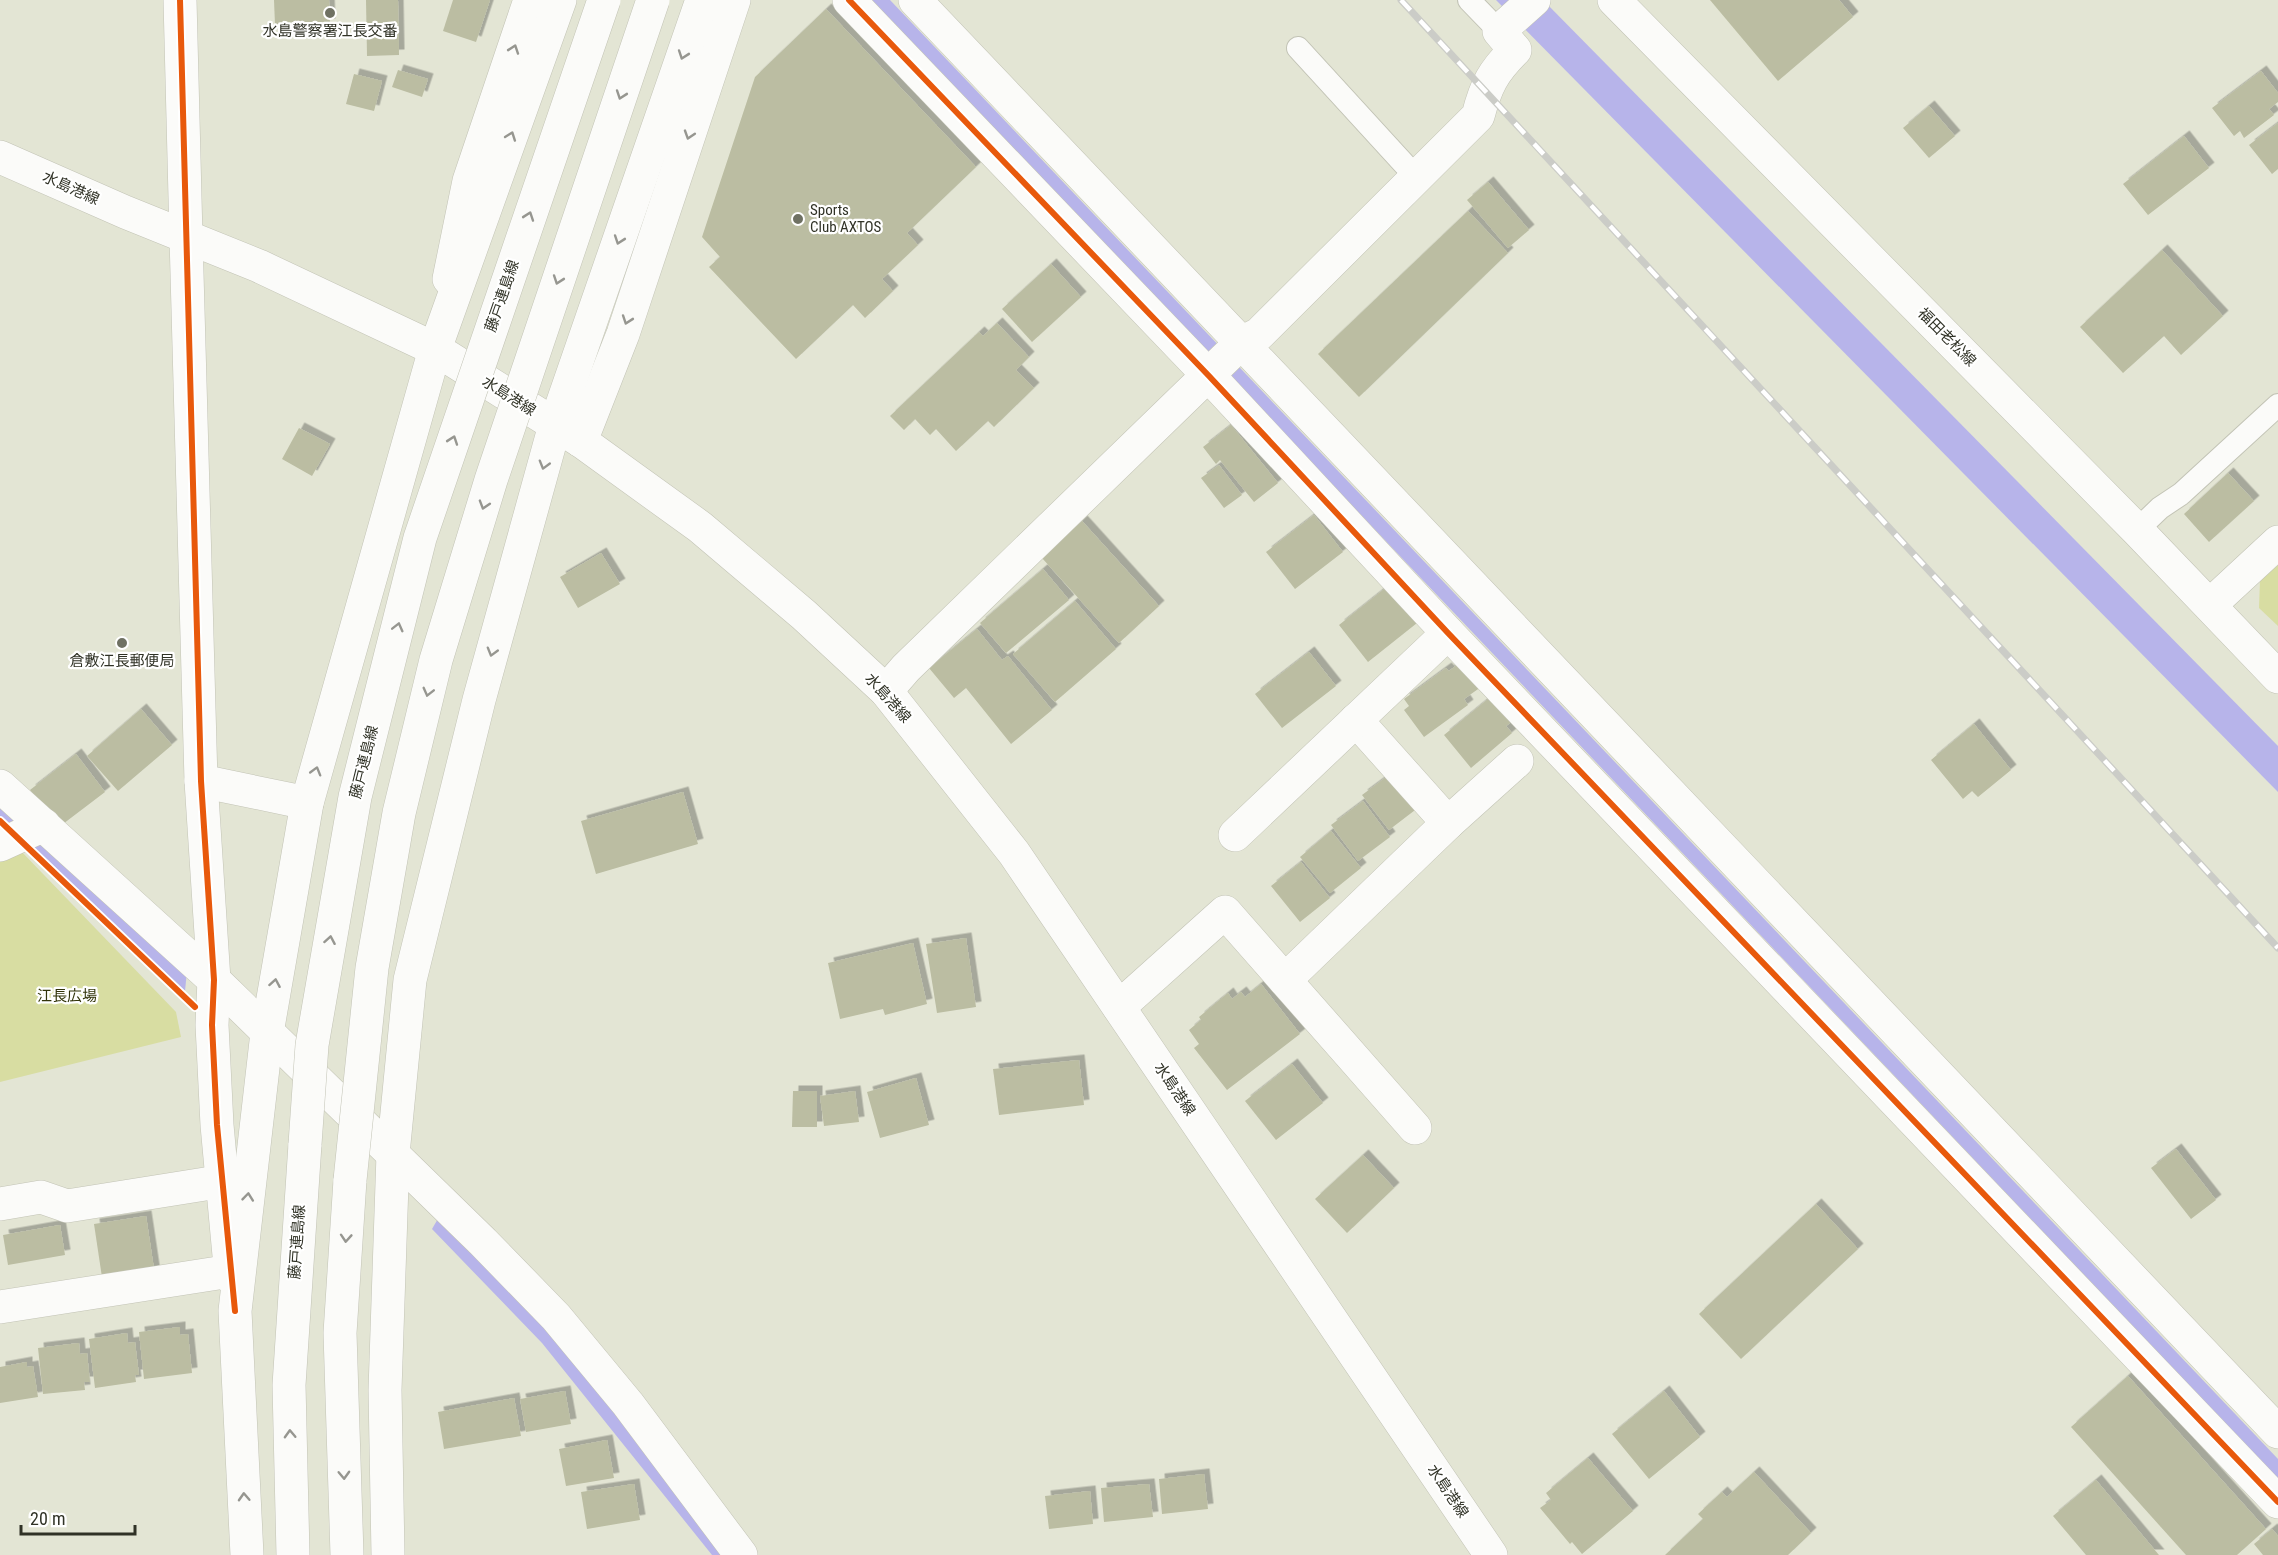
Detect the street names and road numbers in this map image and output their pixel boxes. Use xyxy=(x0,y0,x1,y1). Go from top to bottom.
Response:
street label: 水島港線 xyxy=(40,168,102,208)
street label: 藤戸連島線 xyxy=(481,258,523,334)
street label: 福田老松線 xyxy=(1914,304,1980,370)
street label: 水島港線 xyxy=(479,372,539,420)
street label: 水島港線 xyxy=(861,670,915,726)
street label: 藤戸連島線 xyxy=(346,723,382,801)
street label: 水島港線 xyxy=(1151,1059,1199,1119)
street label: 藤戸連島線 xyxy=(285,1204,309,1280)
street label: 水島港線 xyxy=(1424,1461,1472,1521)

